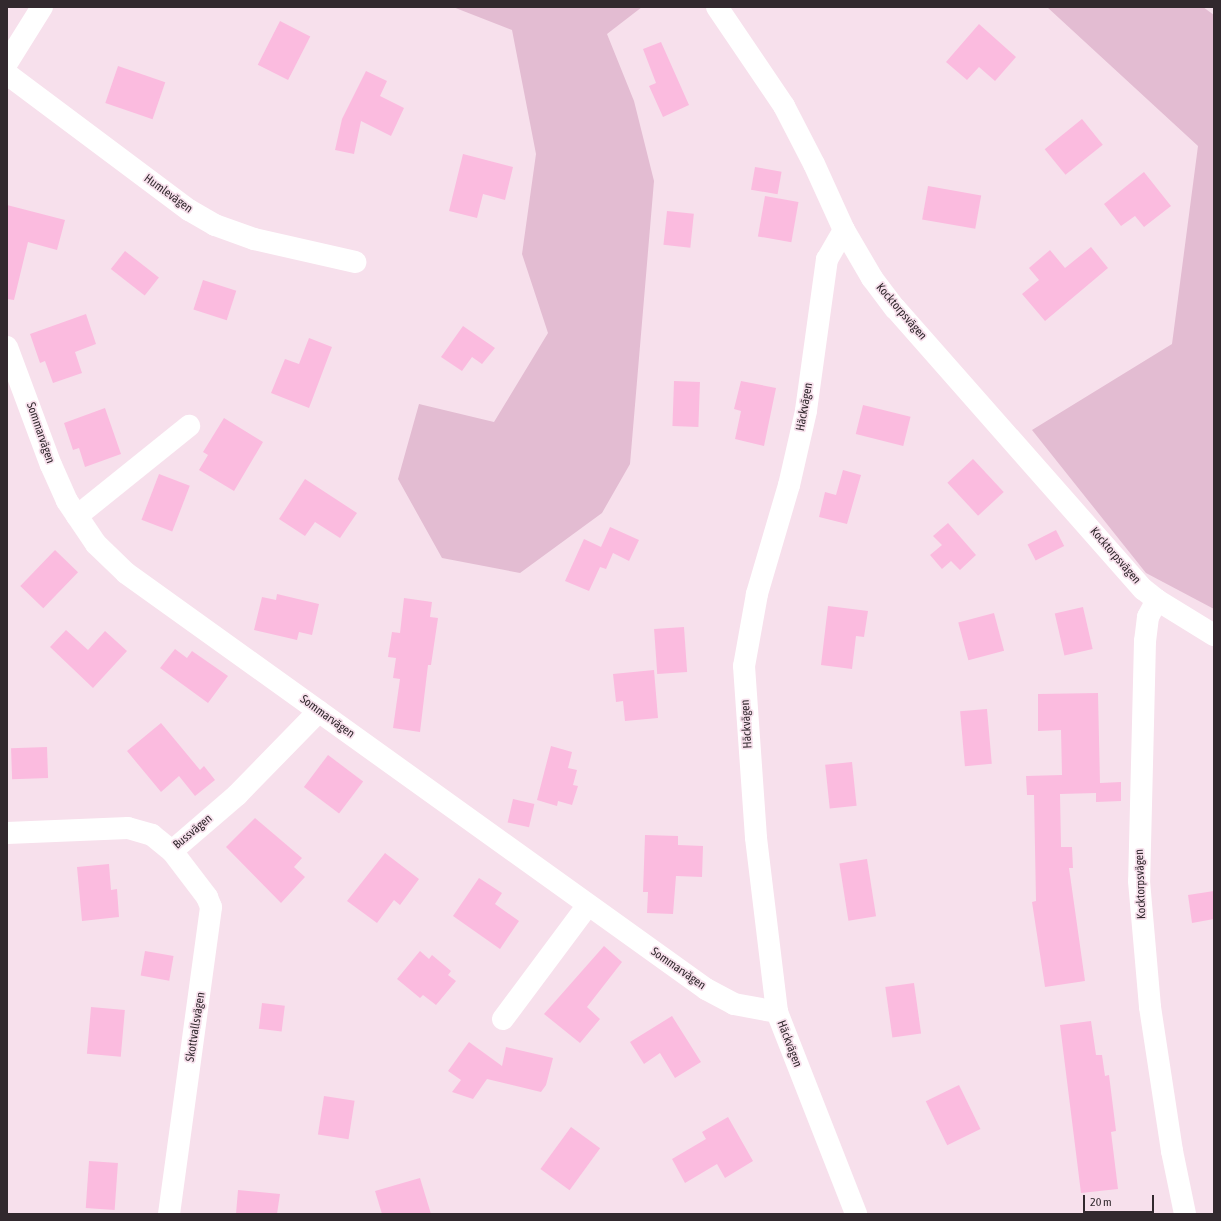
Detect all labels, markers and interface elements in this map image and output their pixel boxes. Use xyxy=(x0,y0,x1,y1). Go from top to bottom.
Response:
street label: Humlevägen xyxy=(141,172,195,216)
street label: Kocktorpsvägen xyxy=(873,281,929,343)
street label: Häckvägen xyxy=(794,382,816,432)
street label: Sommarvägen xyxy=(23,401,57,465)
street label: Kocktorpsvägen xyxy=(1087,525,1143,587)
street label: Sommarvägen xyxy=(297,692,357,742)
street label: Häckvägen xyxy=(739,699,755,749)
street label: Bussvägen xyxy=(171,812,215,852)
street label: Kocktorpsvägen xyxy=(1133,849,1149,919)
street label: Sommarvägen xyxy=(648,945,708,993)
street label: Skottvallsvägen xyxy=(183,991,209,1063)
street label: Häckvägen xyxy=(774,1019,804,1069)
scale bar xyxy=(1085,1187,1156,1213)
text: 20 m xyxy=(1090,1195,1112,1209)

